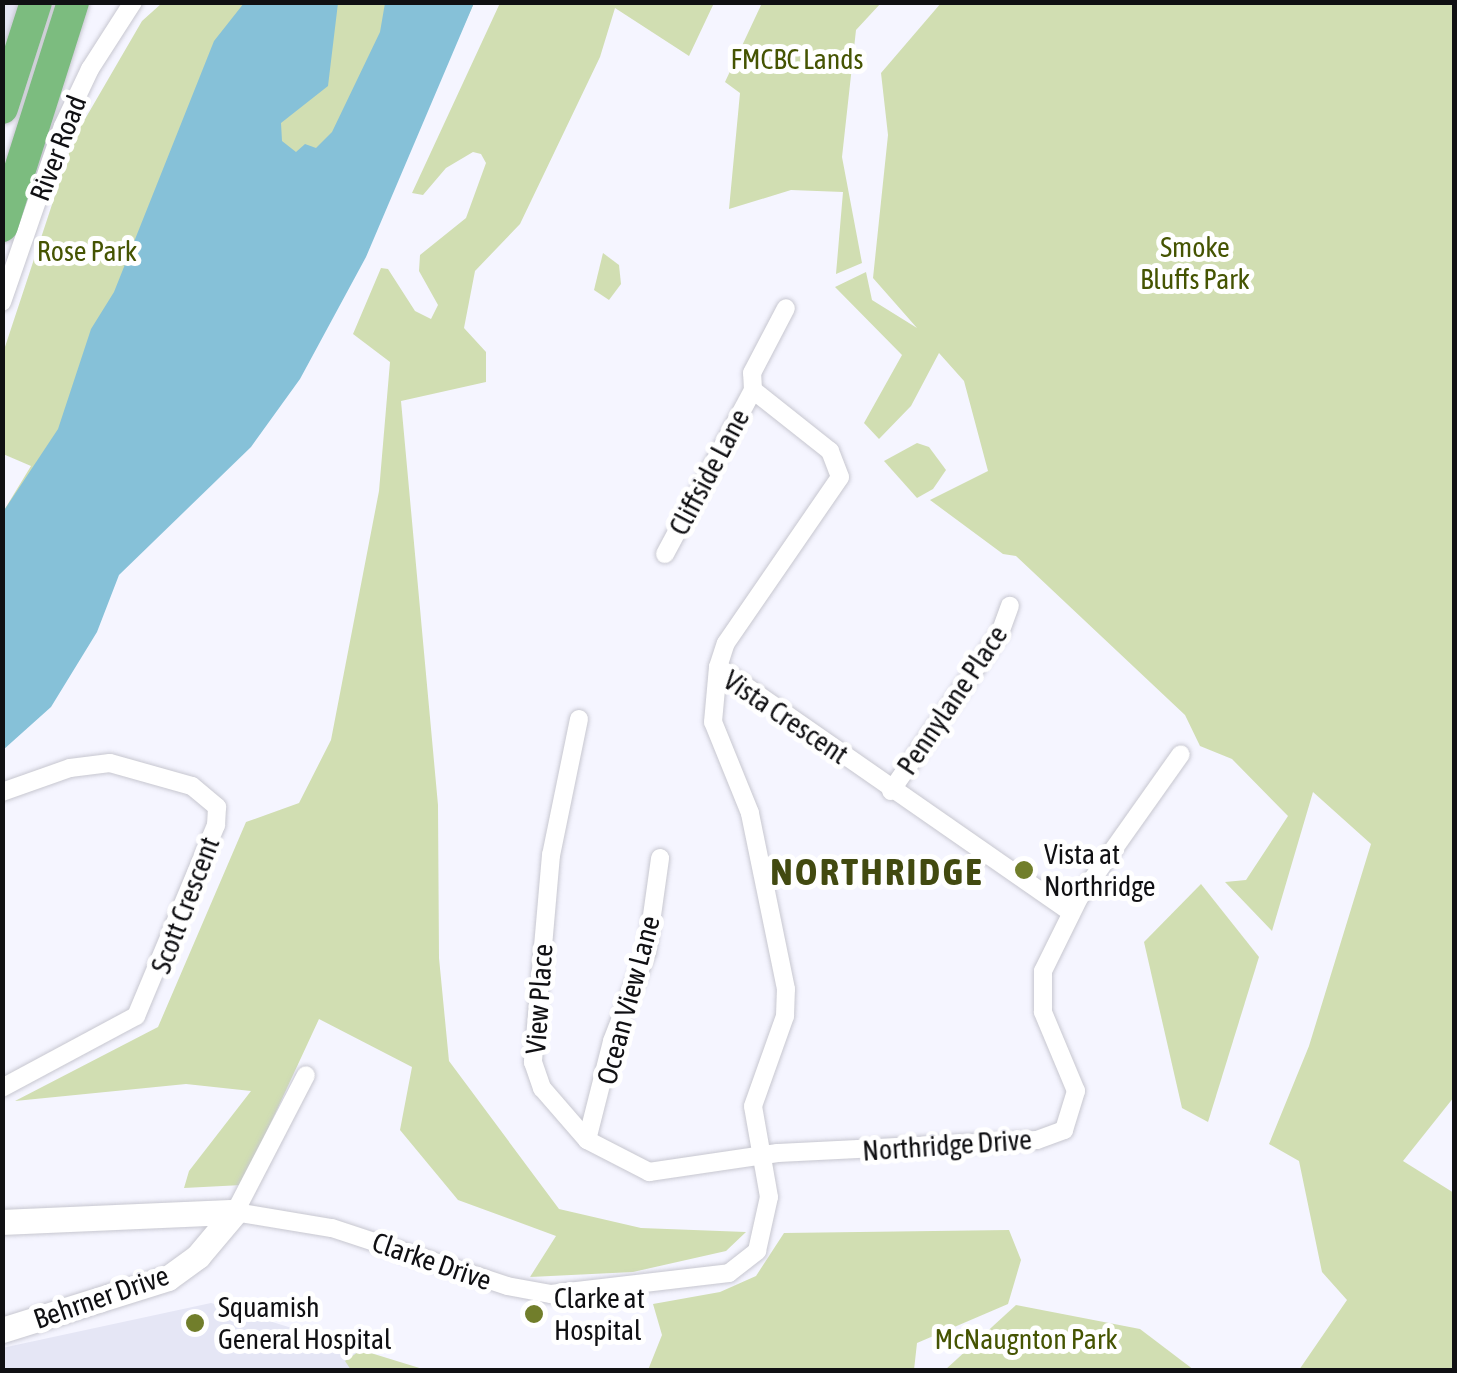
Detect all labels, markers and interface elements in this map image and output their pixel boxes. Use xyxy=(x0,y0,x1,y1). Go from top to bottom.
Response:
park label: FMCBC Lands xyxy=(731,42,863,76)
street label: River Road xyxy=(23,91,93,205)
park label: Smoke Bluffs Park xyxy=(1140,230,1250,296)
park label: Rose Park xyxy=(37,234,137,268)
street label: Cliffside Lane xyxy=(662,403,756,541)
street label: Pennylane Place xyxy=(890,619,1014,781)
street label: Vista Crescent xyxy=(717,663,855,771)
street label: Scott Crescent xyxy=(144,832,226,978)
place label: Vista at Northridge xyxy=(1044,837,1155,903)
district label: NORTHRIDGE xyxy=(770,849,984,895)
marker: Vista at Northridge xyxy=(1013,859,1035,881)
street label: Ocean View Lane xyxy=(589,912,667,1088)
street label: View Place xyxy=(518,943,560,1055)
street label: Northridge Drive xyxy=(861,1122,1033,1168)
street label: Clarke Drive xyxy=(368,1225,496,1297)
street label: Behrner Drive xyxy=(29,1258,173,1336)
place label: Clarke at Hospital xyxy=(554,1281,645,1347)
place label: Squamish General Hospital xyxy=(218,1290,391,1356)
marker: Clarke at Hospital xyxy=(523,1303,545,1325)
marker: Squamish General Hospital xyxy=(182,1310,208,1336)
park label: McNaugnton Park xyxy=(935,1322,1117,1356)

